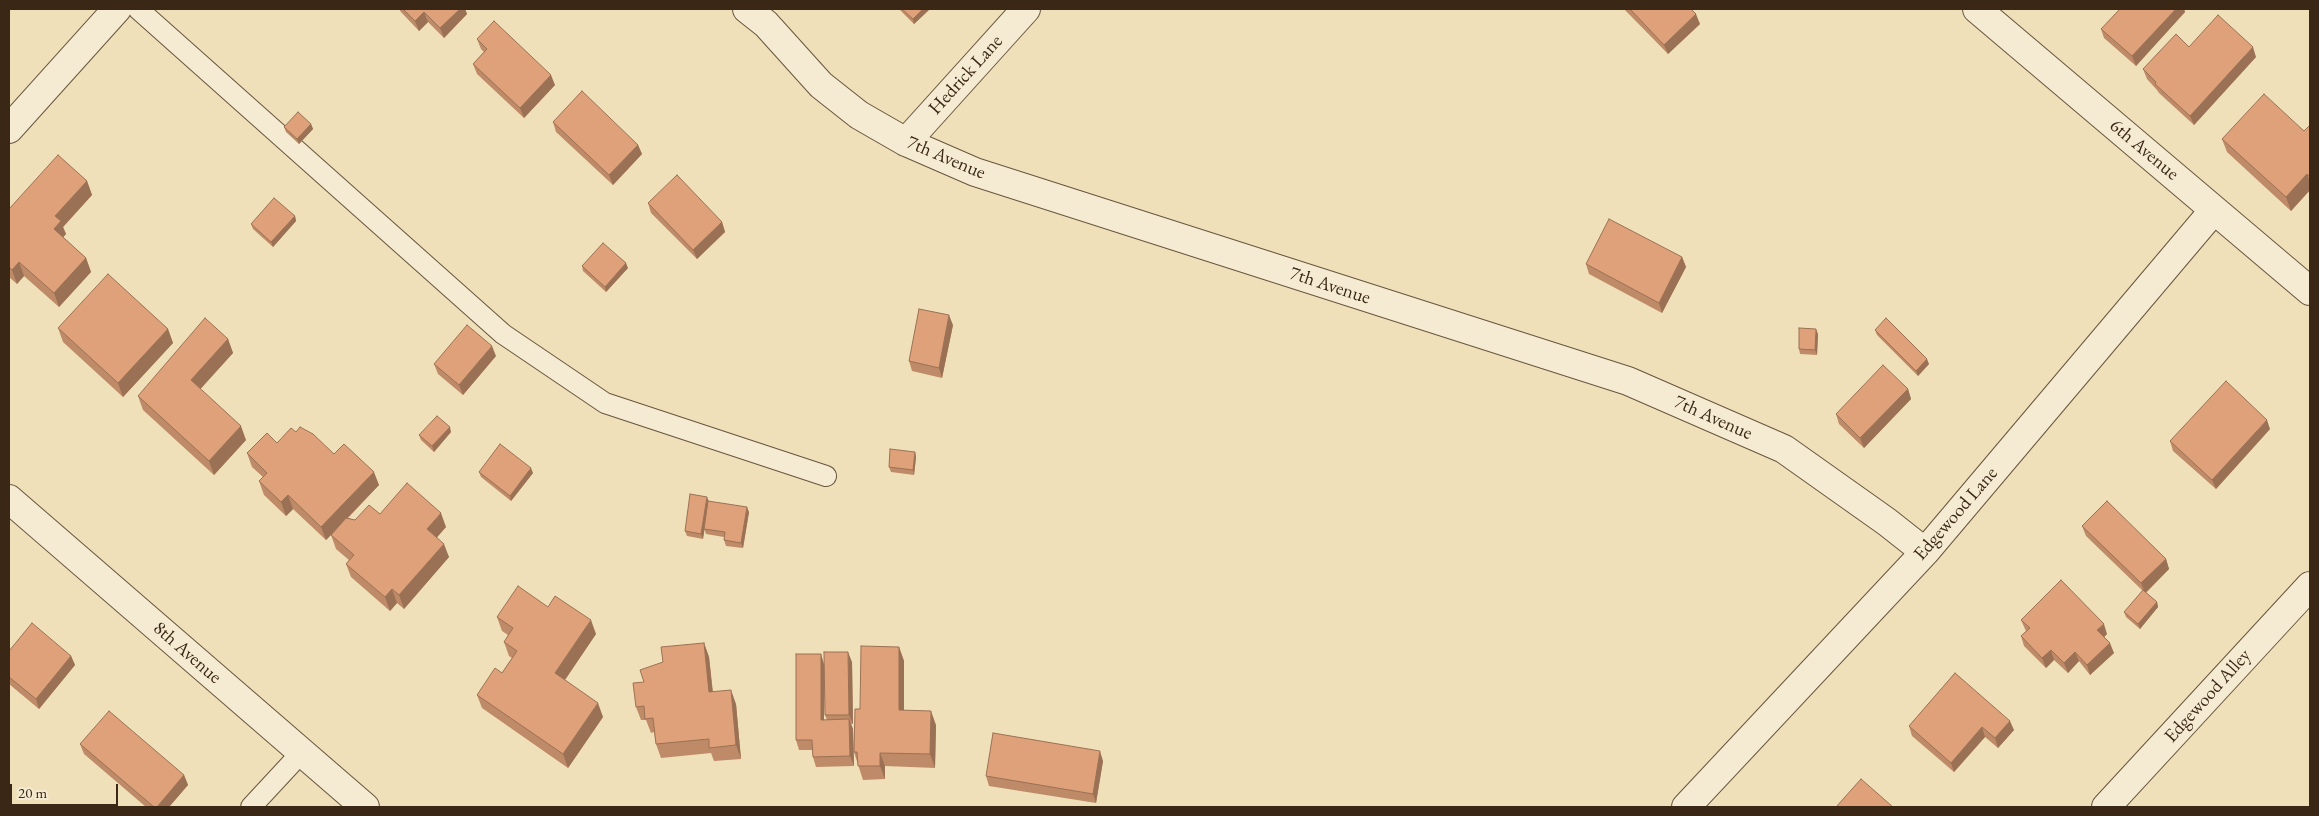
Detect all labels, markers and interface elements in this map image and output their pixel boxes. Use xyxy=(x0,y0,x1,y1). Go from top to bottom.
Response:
street label: Hedrick Lane xyxy=(924,30,1008,120)
street label: 6th Avenue xyxy=(2105,115,2183,185)
street label: 7th Avenue xyxy=(903,131,989,185)
street label: 7th Avenue xyxy=(1287,262,1373,310)
street label: 7th Avenue xyxy=(1670,391,1756,445)
street label: Edgewood Lane xyxy=(1909,463,2003,565)
street label: 8th Avenue xyxy=(148,617,226,689)
street label: Edgewood Alley xyxy=(2160,644,2256,748)
scale bar xyxy=(12,774,120,806)
text: 20 m xyxy=(18,783,47,802)

